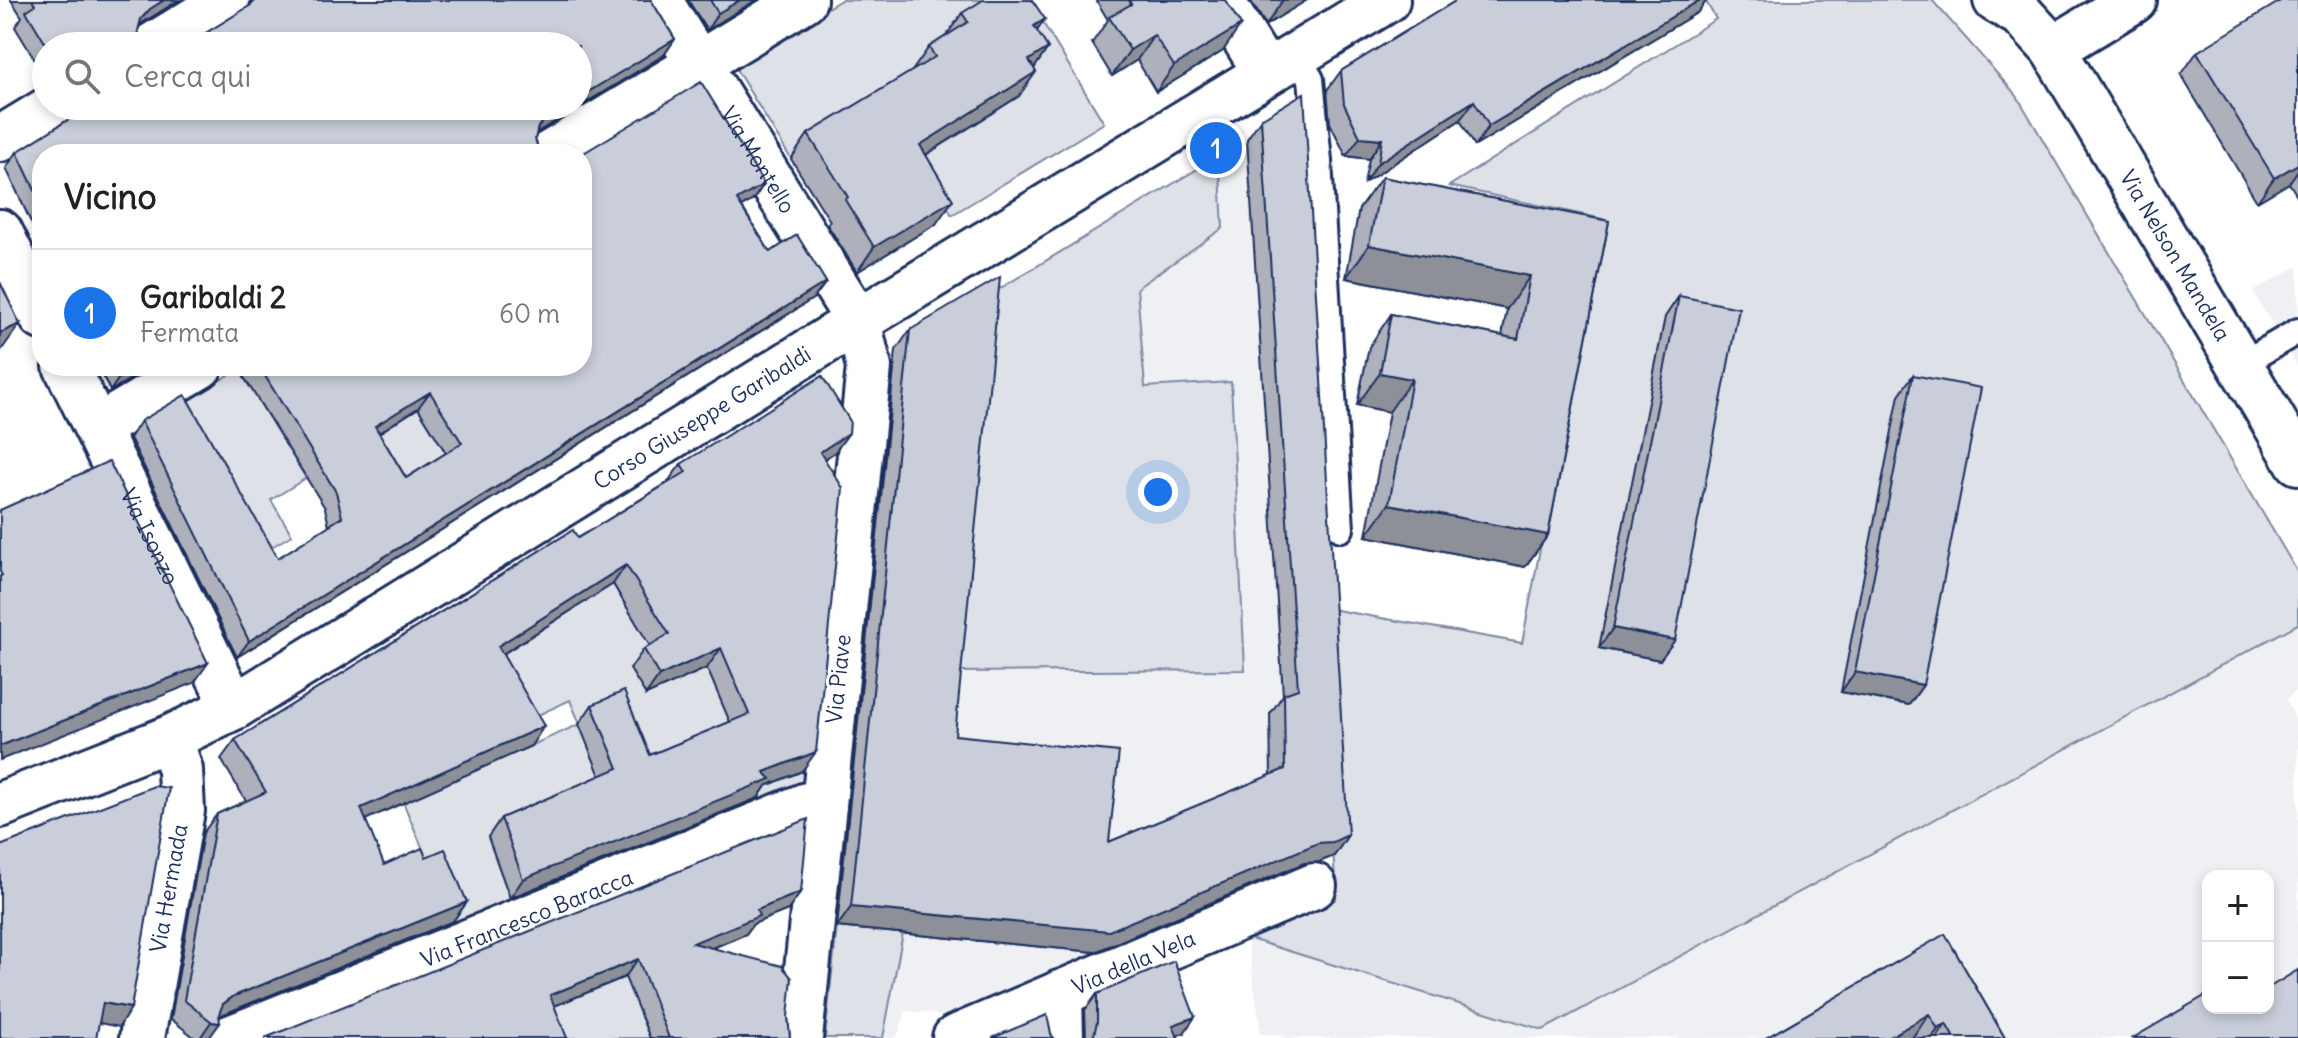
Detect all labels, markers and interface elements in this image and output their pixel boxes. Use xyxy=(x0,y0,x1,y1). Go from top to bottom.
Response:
search box xyxy=(32,32,592,120)
icon: search xyxy=(60,54,104,98)
text: Cerca qui xyxy=(124,57,251,95)
street label: Via Montello xyxy=(714,101,802,218)
pin: 1 xyxy=(1190,118,1242,178)
street label: Via Nelson Mandela xyxy=(2114,165,2237,346)
text: Vicino xyxy=(64,175,157,218)
text: Garibaldi 2 xyxy=(140,278,286,316)
text: 1 xyxy=(85,297,95,330)
text: 60 m xyxy=(499,297,560,330)
text: Fermata xyxy=(140,316,239,349)
street label: Corso Giuseppe Garibaldi xyxy=(588,340,816,495)
your location xyxy=(1138,472,1178,512)
street label: Via Isonzo xyxy=(114,484,186,589)
street label: Via Piave xyxy=(819,633,857,725)
street label: Via Hermada xyxy=(143,822,193,955)
street label: Via Francesco Baracca xyxy=(417,863,637,974)
map controls xyxy=(2202,870,2274,1014)
button: + xyxy=(2202,870,2274,942)
street label: Via della Vela xyxy=(1068,924,1199,1001)
button: − xyxy=(2202,942,2274,1014)

